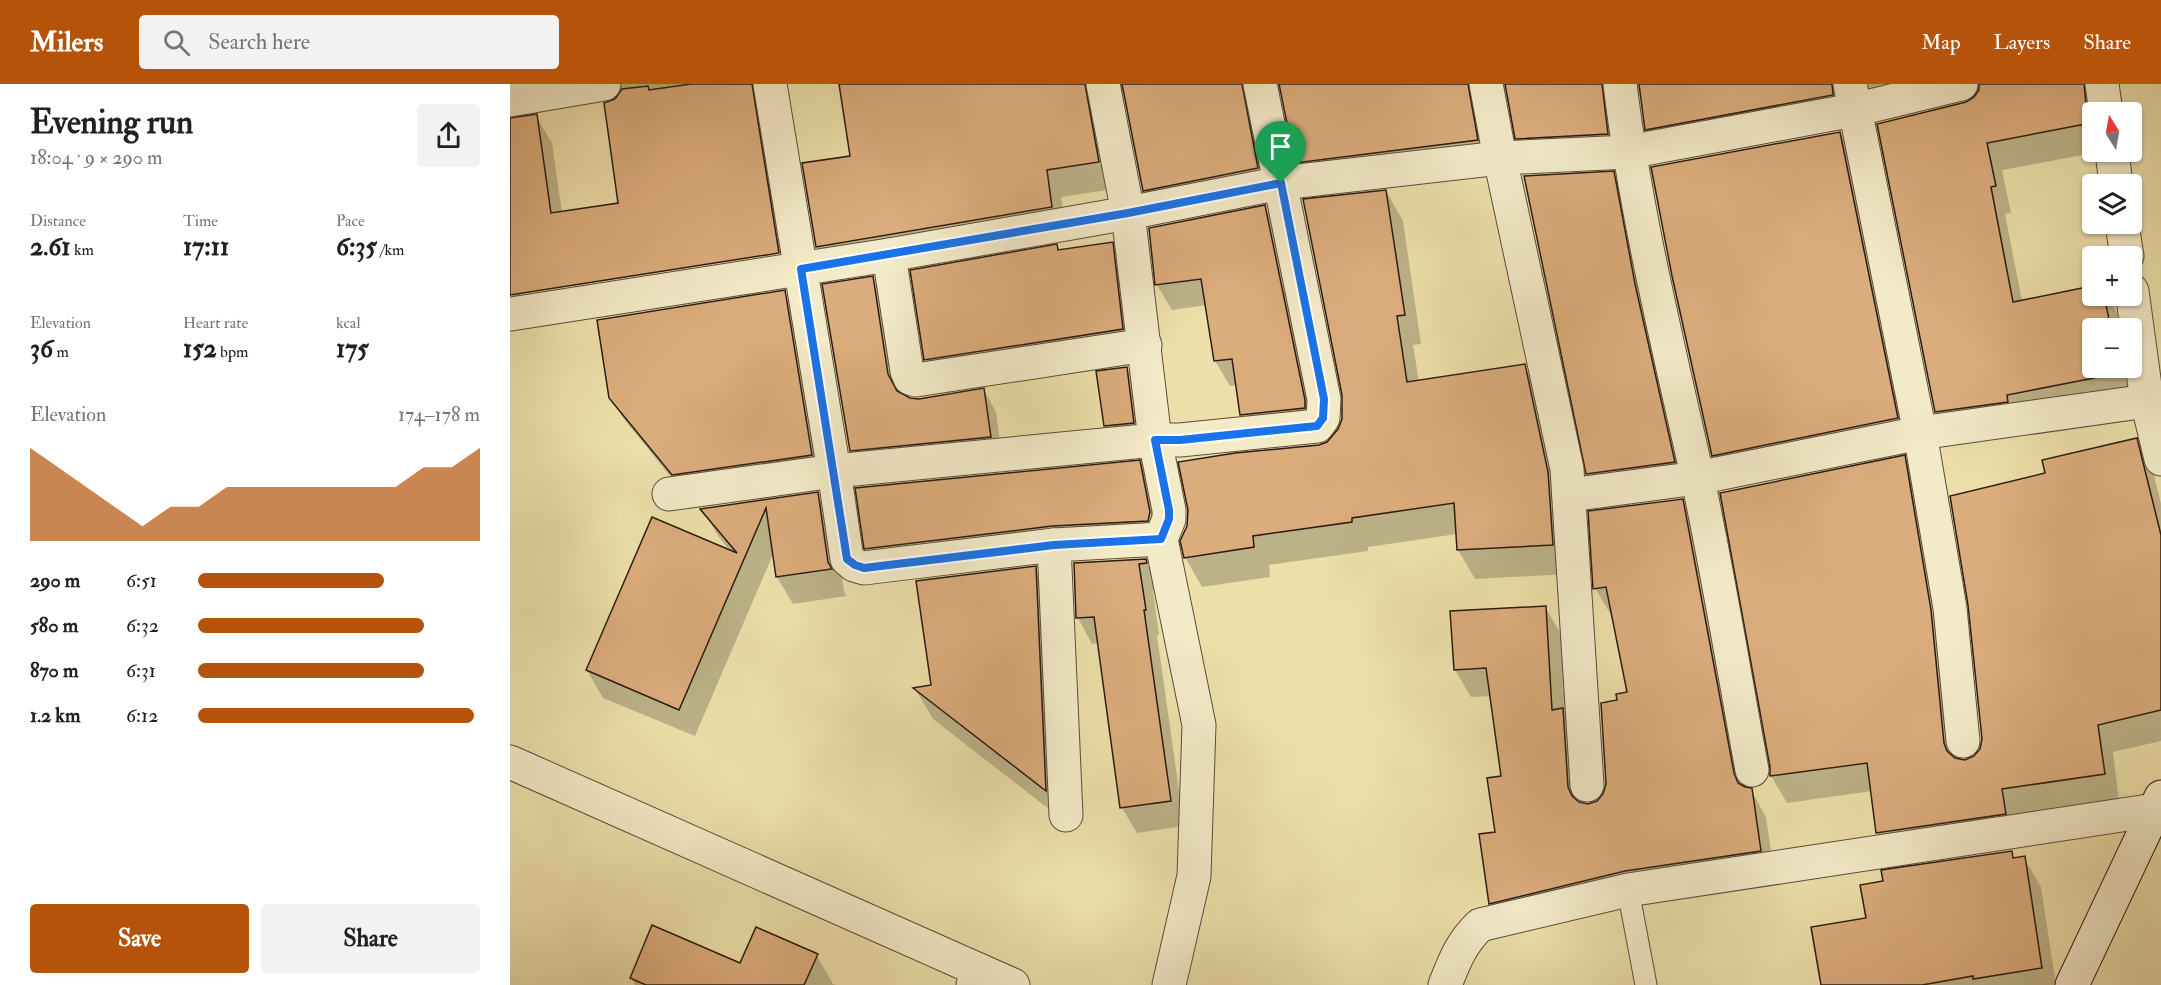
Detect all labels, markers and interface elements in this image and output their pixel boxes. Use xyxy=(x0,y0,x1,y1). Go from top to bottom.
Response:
search box xyxy=(139,15,559,69)
text: Milers xyxy=(30,25,103,60)
icon: search xyxy=(160,26,193,59)
text: Search here xyxy=(208,28,310,56)
text: Map xyxy=(1921,29,1961,56)
text: Layers xyxy=(1994,29,2050,56)
text: Share xyxy=(2083,29,2131,56)
text: Evening run xyxy=(30,102,193,143)
north arrow xyxy=(2082,102,2142,162)
map controls xyxy=(2082,102,2142,378)
button: share xyxy=(417,104,480,167)
pin xyxy=(1255,121,1306,183)
icon: arrive xyxy=(1264,130,1297,163)
text: 18:04 · 9 × 290 m xyxy=(30,145,163,170)
button: layers xyxy=(2082,174,2142,234)
text: Distance xyxy=(30,211,86,231)
text: Time xyxy=(183,211,218,231)
text: Pace xyxy=(336,211,365,231)
text: 2.61 xyxy=(30,231,71,263)
text: 17:11 xyxy=(183,231,229,263)
text: 6:35 xyxy=(336,231,377,263)
text: km xyxy=(71,240,94,260)
text: /km xyxy=(377,240,405,260)
button: + xyxy=(2082,246,2142,306)
text: Elevation xyxy=(30,313,91,333)
text: Heart rate xyxy=(183,313,248,333)
text: kcal xyxy=(336,313,361,333)
button: − xyxy=(2082,318,2142,378)
text: 36 xyxy=(30,333,53,365)
text: 152 xyxy=(183,333,217,365)
text: 175 xyxy=(336,333,369,365)
text: m xyxy=(53,342,69,362)
text: bpm xyxy=(217,342,248,362)
text: Elevation xyxy=(30,402,106,427)
text: 174–178 m xyxy=(398,402,480,427)
text: 290 m xyxy=(30,568,80,593)
text: 6:51 xyxy=(126,568,157,593)
text: 580 m xyxy=(30,613,78,638)
text: 6:32 xyxy=(126,613,159,638)
text: 870 m xyxy=(30,658,79,683)
text: 6:31 xyxy=(126,658,156,683)
text: 1.2 km xyxy=(30,703,80,728)
text: 6:12 xyxy=(126,703,158,728)
button: Save xyxy=(30,904,249,973)
button: Share xyxy=(261,904,480,973)

